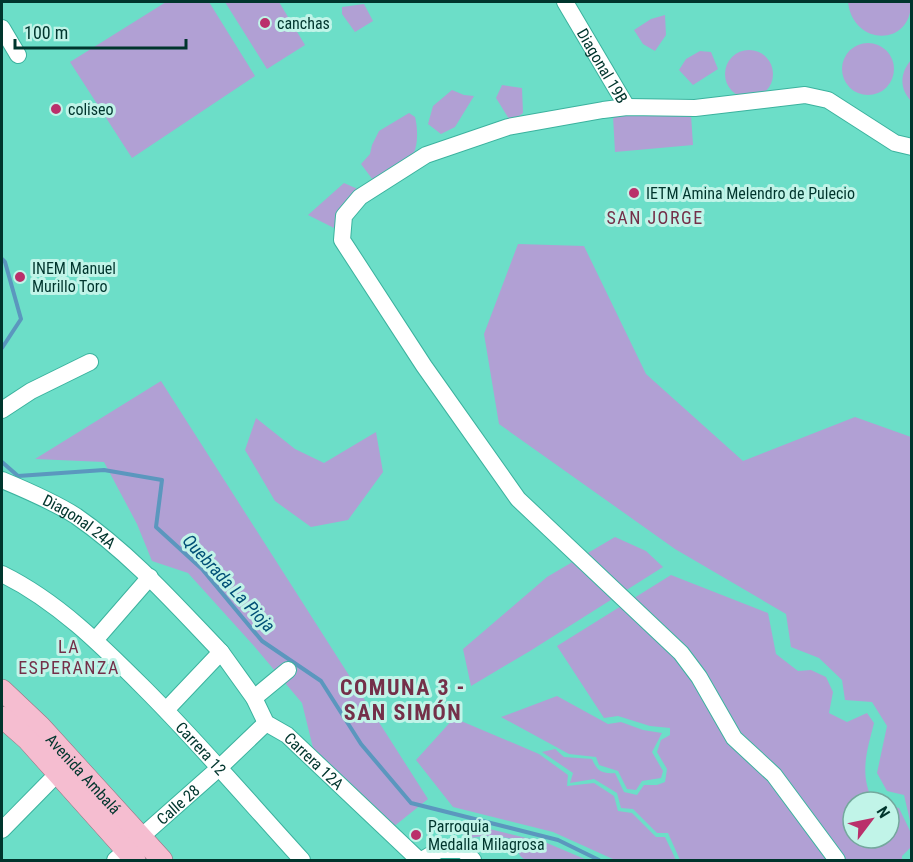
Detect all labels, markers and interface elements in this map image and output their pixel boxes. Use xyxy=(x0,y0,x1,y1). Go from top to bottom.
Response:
scale bar xyxy=(15,12,186,50)
place label: canchas xyxy=(277,14,330,33)
marker: canchas xyxy=(258,16,272,30)
text: 100 m xyxy=(24,22,68,43)
street label: Diagonal 19B xyxy=(573,25,632,107)
place label: coliseo xyxy=(68,100,114,119)
marker: coliseo xyxy=(49,102,63,116)
place label: IETM Amina Melendro de Pulecio xyxy=(646,184,855,203)
marker: IETM Amina Melendro de Pulecio xyxy=(627,186,641,200)
district label: SAN JORGE xyxy=(606,207,704,228)
place label: INEM Manuel Murillo Toro xyxy=(32,259,116,296)
marker: INEM Manuel Murillo Toro xyxy=(13,270,27,284)
street label: Diagonal 24A xyxy=(40,490,120,552)
water label: Quebrada La Pioja xyxy=(178,530,280,636)
district label: LA ESPERANZA xyxy=(18,636,120,678)
district label: COMUNA 3 - SAN SIMÓN xyxy=(340,675,466,725)
street label: Carrera 12 xyxy=(172,718,230,779)
street label: Carrera 12A xyxy=(281,728,348,793)
street label: Avenida Ambalá xyxy=(42,730,125,818)
street label: Calle 28 xyxy=(152,780,203,828)
north arrow xyxy=(841,790,901,850)
text: N xyxy=(873,803,894,822)
place label: Parroquia Medalla Milagrosa xyxy=(428,817,545,854)
marker: Parroquia Medalla Milagrosa xyxy=(409,828,423,842)

